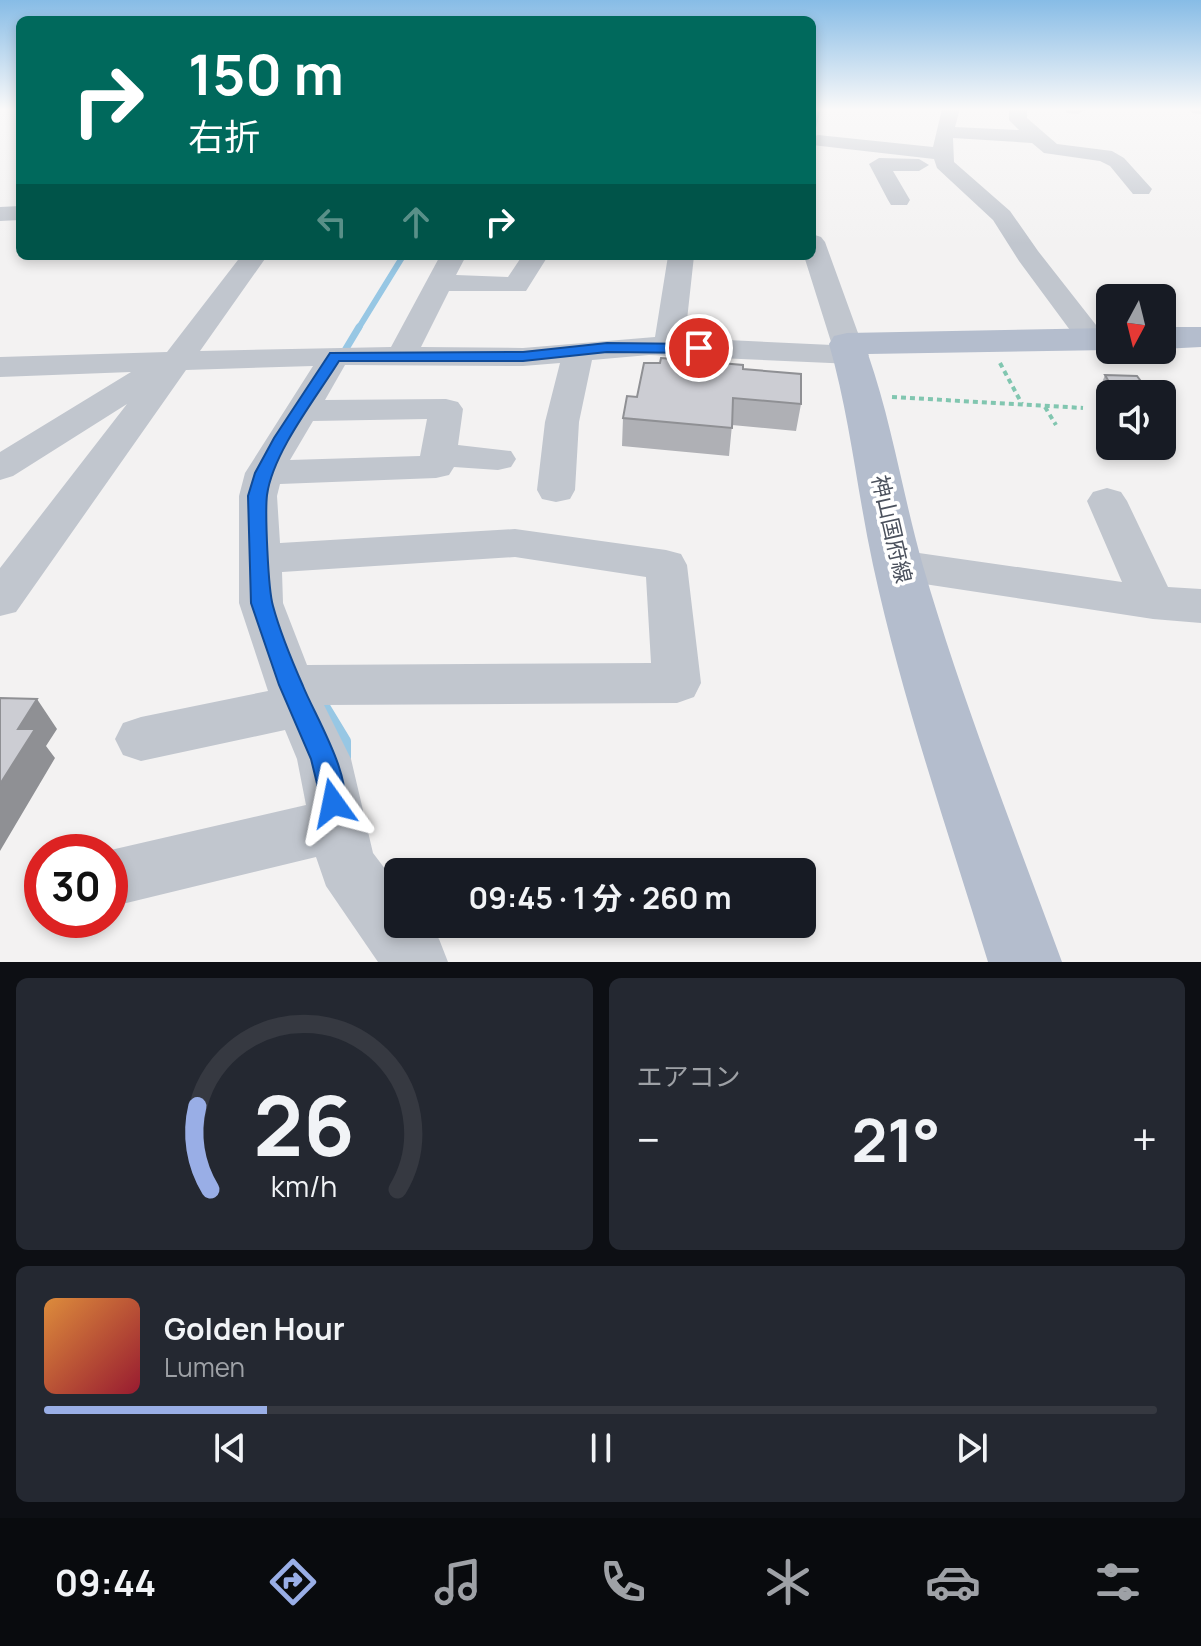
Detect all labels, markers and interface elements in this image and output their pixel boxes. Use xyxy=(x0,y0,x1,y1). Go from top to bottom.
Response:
text: 150 m xyxy=(188,35,344,112)
icon: right xyxy=(56,48,160,152)
text: 右折 xyxy=(188,112,260,161)
icon: left xyxy=(310,200,354,244)
icon: ahead xyxy=(394,200,438,244)
icon: right xyxy=(478,200,522,244)
north arrow xyxy=(1096,284,1176,364)
map controls xyxy=(1096,284,1176,460)
pin xyxy=(665,314,733,382)
icon: arrive xyxy=(677,326,721,370)
button: sound xyxy=(1096,380,1176,460)
street label: 神山国府線 xyxy=(865,472,919,586)
position arrow xyxy=(291,761,375,845)
speed limit sign: 30 xyxy=(24,834,128,938)
text: 09:45 · 1 分 · 260 m xyxy=(469,877,731,918)
text: エアコン xyxy=(637,1058,741,1094)
text: 26 xyxy=(254,1067,355,1181)
text: 21° xyxy=(851,1098,940,1180)
text: − xyxy=(637,1109,660,1169)
text: + xyxy=(1132,1109,1157,1169)
text: km/h xyxy=(271,1167,337,1206)
text: Golden Hour xyxy=(164,1308,345,1349)
text: Lumen xyxy=(164,1349,245,1385)
icon: previous xyxy=(208,1426,252,1470)
icon: pause xyxy=(579,1426,623,1470)
icon: next xyxy=(950,1426,994,1470)
icon: directions xyxy=(265,1554,321,1610)
icon: music xyxy=(430,1554,486,1610)
icon: phone xyxy=(595,1554,651,1610)
icon: climate xyxy=(760,1554,816,1610)
icon: car xyxy=(925,1554,981,1610)
icon: filters xyxy=(1090,1554,1146,1610)
text: 09:44 xyxy=(55,1558,156,1607)

